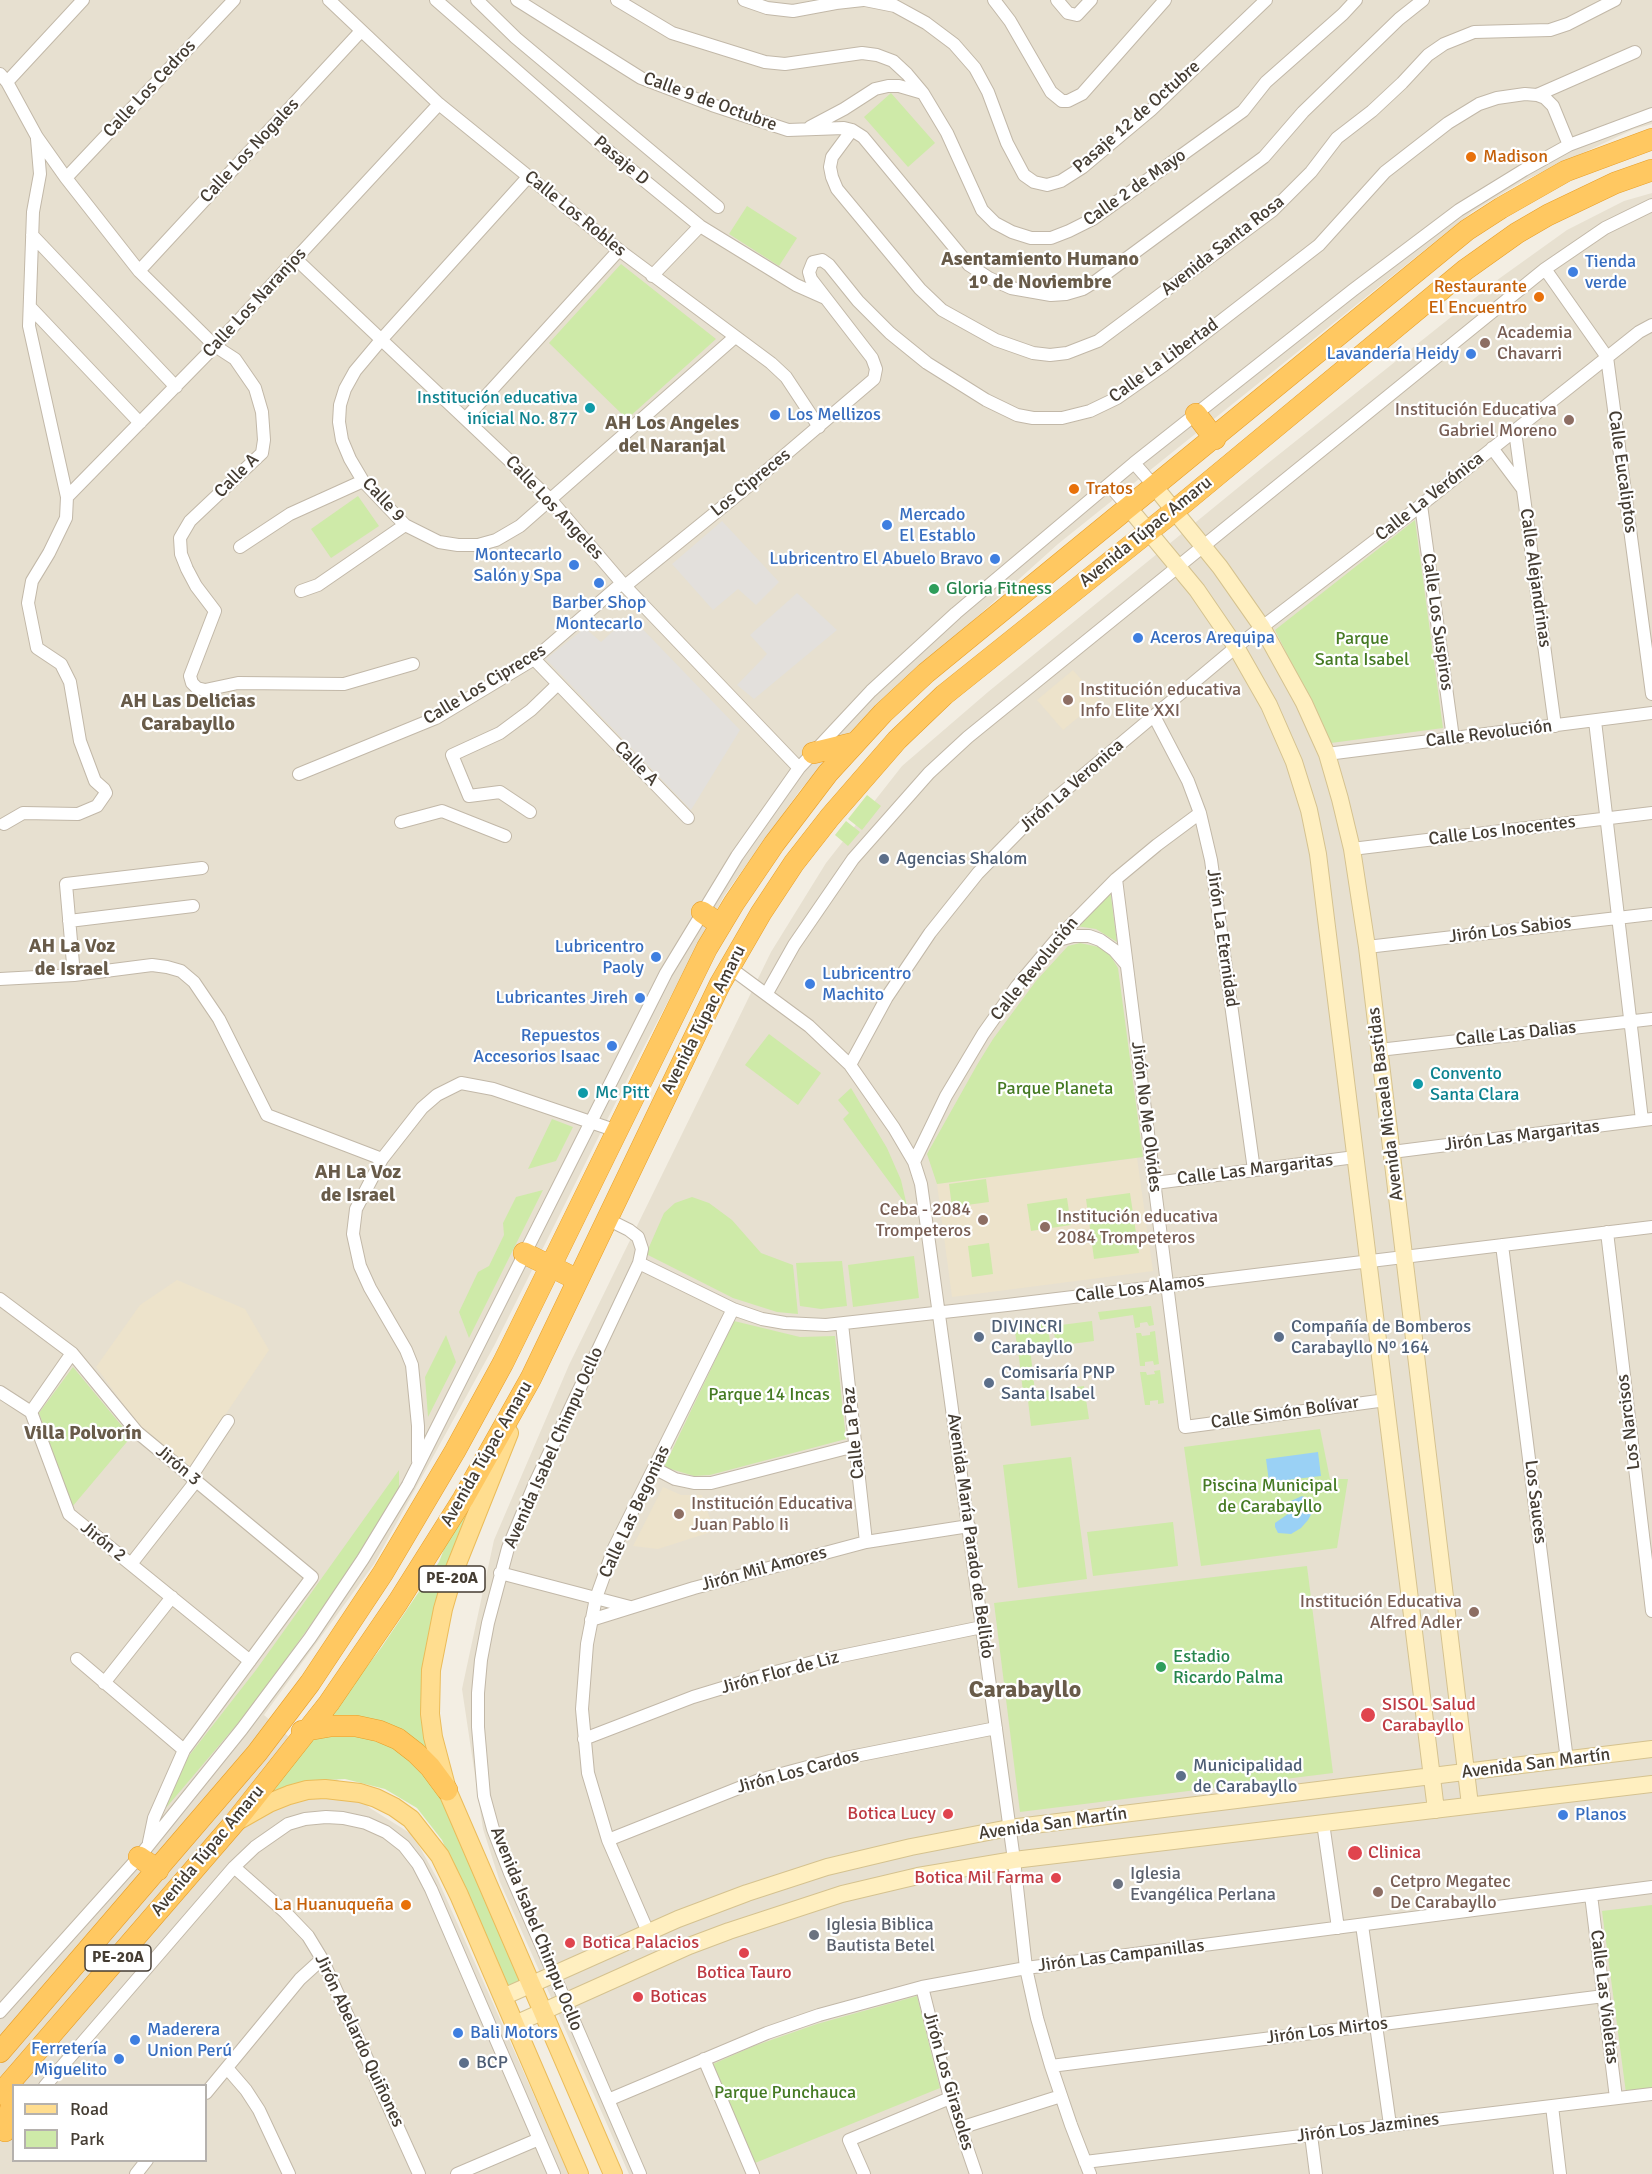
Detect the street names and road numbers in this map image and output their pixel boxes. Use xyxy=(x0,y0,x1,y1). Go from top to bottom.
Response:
street label: Calle Los Cedros xyxy=(99,36,201,142)
street label: Pasaje 12 de Octubre xyxy=(1069,56,1205,178)
street label: Calle 9 de Octubre xyxy=(640,68,780,136)
street label: Calle Los Nogales xyxy=(196,94,304,208)
street label: Pasaje D xyxy=(589,132,653,190)
street label: Calle 2 de Mayo xyxy=(1080,145,1190,231)
street label: Calle Los Robles xyxy=(520,166,630,262)
street label: Avenida Santa Rosa xyxy=(1157,191,1289,301)
street label: Calle Los Naranjos xyxy=(199,244,311,362)
street label: Calle La Libertad xyxy=(1105,314,1223,408)
street label: Calle Eucaliptos xyxy=(1603,409,1641,535)
street label: Los Cipreces xyxy=(707,444,795,522)
street label: Calle La Verónica xyxy=(1371,448,1489,546)
street label: Calle A xyxy=(210,449,264,503)
street label: Calle Los Angeles xyxy=(500,451,608,565)
street label: Avenida Túpac Amaru xyxy=(1075,472,1217,592)
street label: Calle 9 xyxy=(357,473,409,527)
street label: Calle Alejandrinas xyxy=(1515,507,1555,649)
street label: Calle Los Suspiros xyxy=(1417,552,1457,692)
street label: Calle Los Cipreces xyxy=(420,640,550,730)
street label: Calle Revolución xyxy=(1424,716,1554,752)
street label: Jirón La Veronica xyxy=(1015,735,1129,837)
street label: Calle A xyxy=(609,737,663,791)
street label: Calle Los Inocentes xyxy=(1427,811,1577,851)
street label: Jirón La Eternidad xyxy=(1202,868,1242,1008)
street label: Jirón Los Sabios xyxy=(1448,912,1572,948)
street label: Calle Revolución xyxy=(987,913,1083,1025)
street label: Avenida Túpac Amaru xyxy=(657,942,751,1098)
street label: Avenida Micaela Bastidas xyxy=(1363,1006,1409,1202)
street label: Calle Las Dalias xyxy=(1455,1017,1577,1051)
street label: Jirón No Me Olvides xyxy=(1126,1040,1166,1194)
street label: Jirón Las Margaritas xyxy=(1443,1116,1601,1156)
street label: Calle Las Margaritas xyxy=(1176,1150,1334,1190)
street label: Calle Los Alamos xyxy=(1074,1270,1206,1308)
street label: Avenida Isabel Chimpu Ocllo xyxy=(500,1344,608,1552)
street label: Los Narcisos xyxy=(1612,1373,1646,1471)
street label: Avenida Túpac Amaru xyxy=(437,1377,537,1531)
street label: Calle La Paz xyxy=(838,1386,870,1480)
street label: Calle Simón Bolívar xyxy=(1209,1392,1361,1434)
street label: Avenida María Parado de Bellido xyxy=(942,1412,998,1660)
street label: Jirón 3 xyxy=(151,1441,205,1491)
street label: Calle Las Begonias xyxy=(595,1442,675,1582)
street label: Los Sauces xyxy=(1519,1459,1551,1545)
street label: Jirón 2 xyxy=(76,1517,130,1567)
street label: Jirón Mil Amores xyxy=(699,1542,829,1596)
road number: PE-20A xyxy=(419,1566,485,1592)
street label: Jirón Flor de Liz xyxy=(719,1647,841,1699)
street label: Avenida San Martín xyxy=(1460,1744,1612,1784)
street label: Jirón Los Cardos xyxy=(735,1745,861,1799)
street label: Avenida Túpac Amaru xyxy=(147,1781,269,1921)
street label: Avenida San Martín xyxy=(977,1803,1129,1845)
street label: Avenida Isabel Chimpu Ocllo xyxy=(485,1824,587,2034)
street label: Calle Las Violetas xyxy=(1585,1929,1623,2065)
street label: Jirón Las Campanillas xyxy=(1037,1935,1205,1977)
road number: PE-20A xyxy=(85,1945,151,1971)
street label: Jirón Abelardo Quiñones xyxy=(310,1951,408,2131)
street label: Jirón Los Girasoles xyxy=(918,2009,978,2153)
street label: Jirón Los Mirtos xyxy=(1265,2013,1389,2049)
street label: Jirón Los Jazmines xyxy=(1296,2109,1440,2147)

